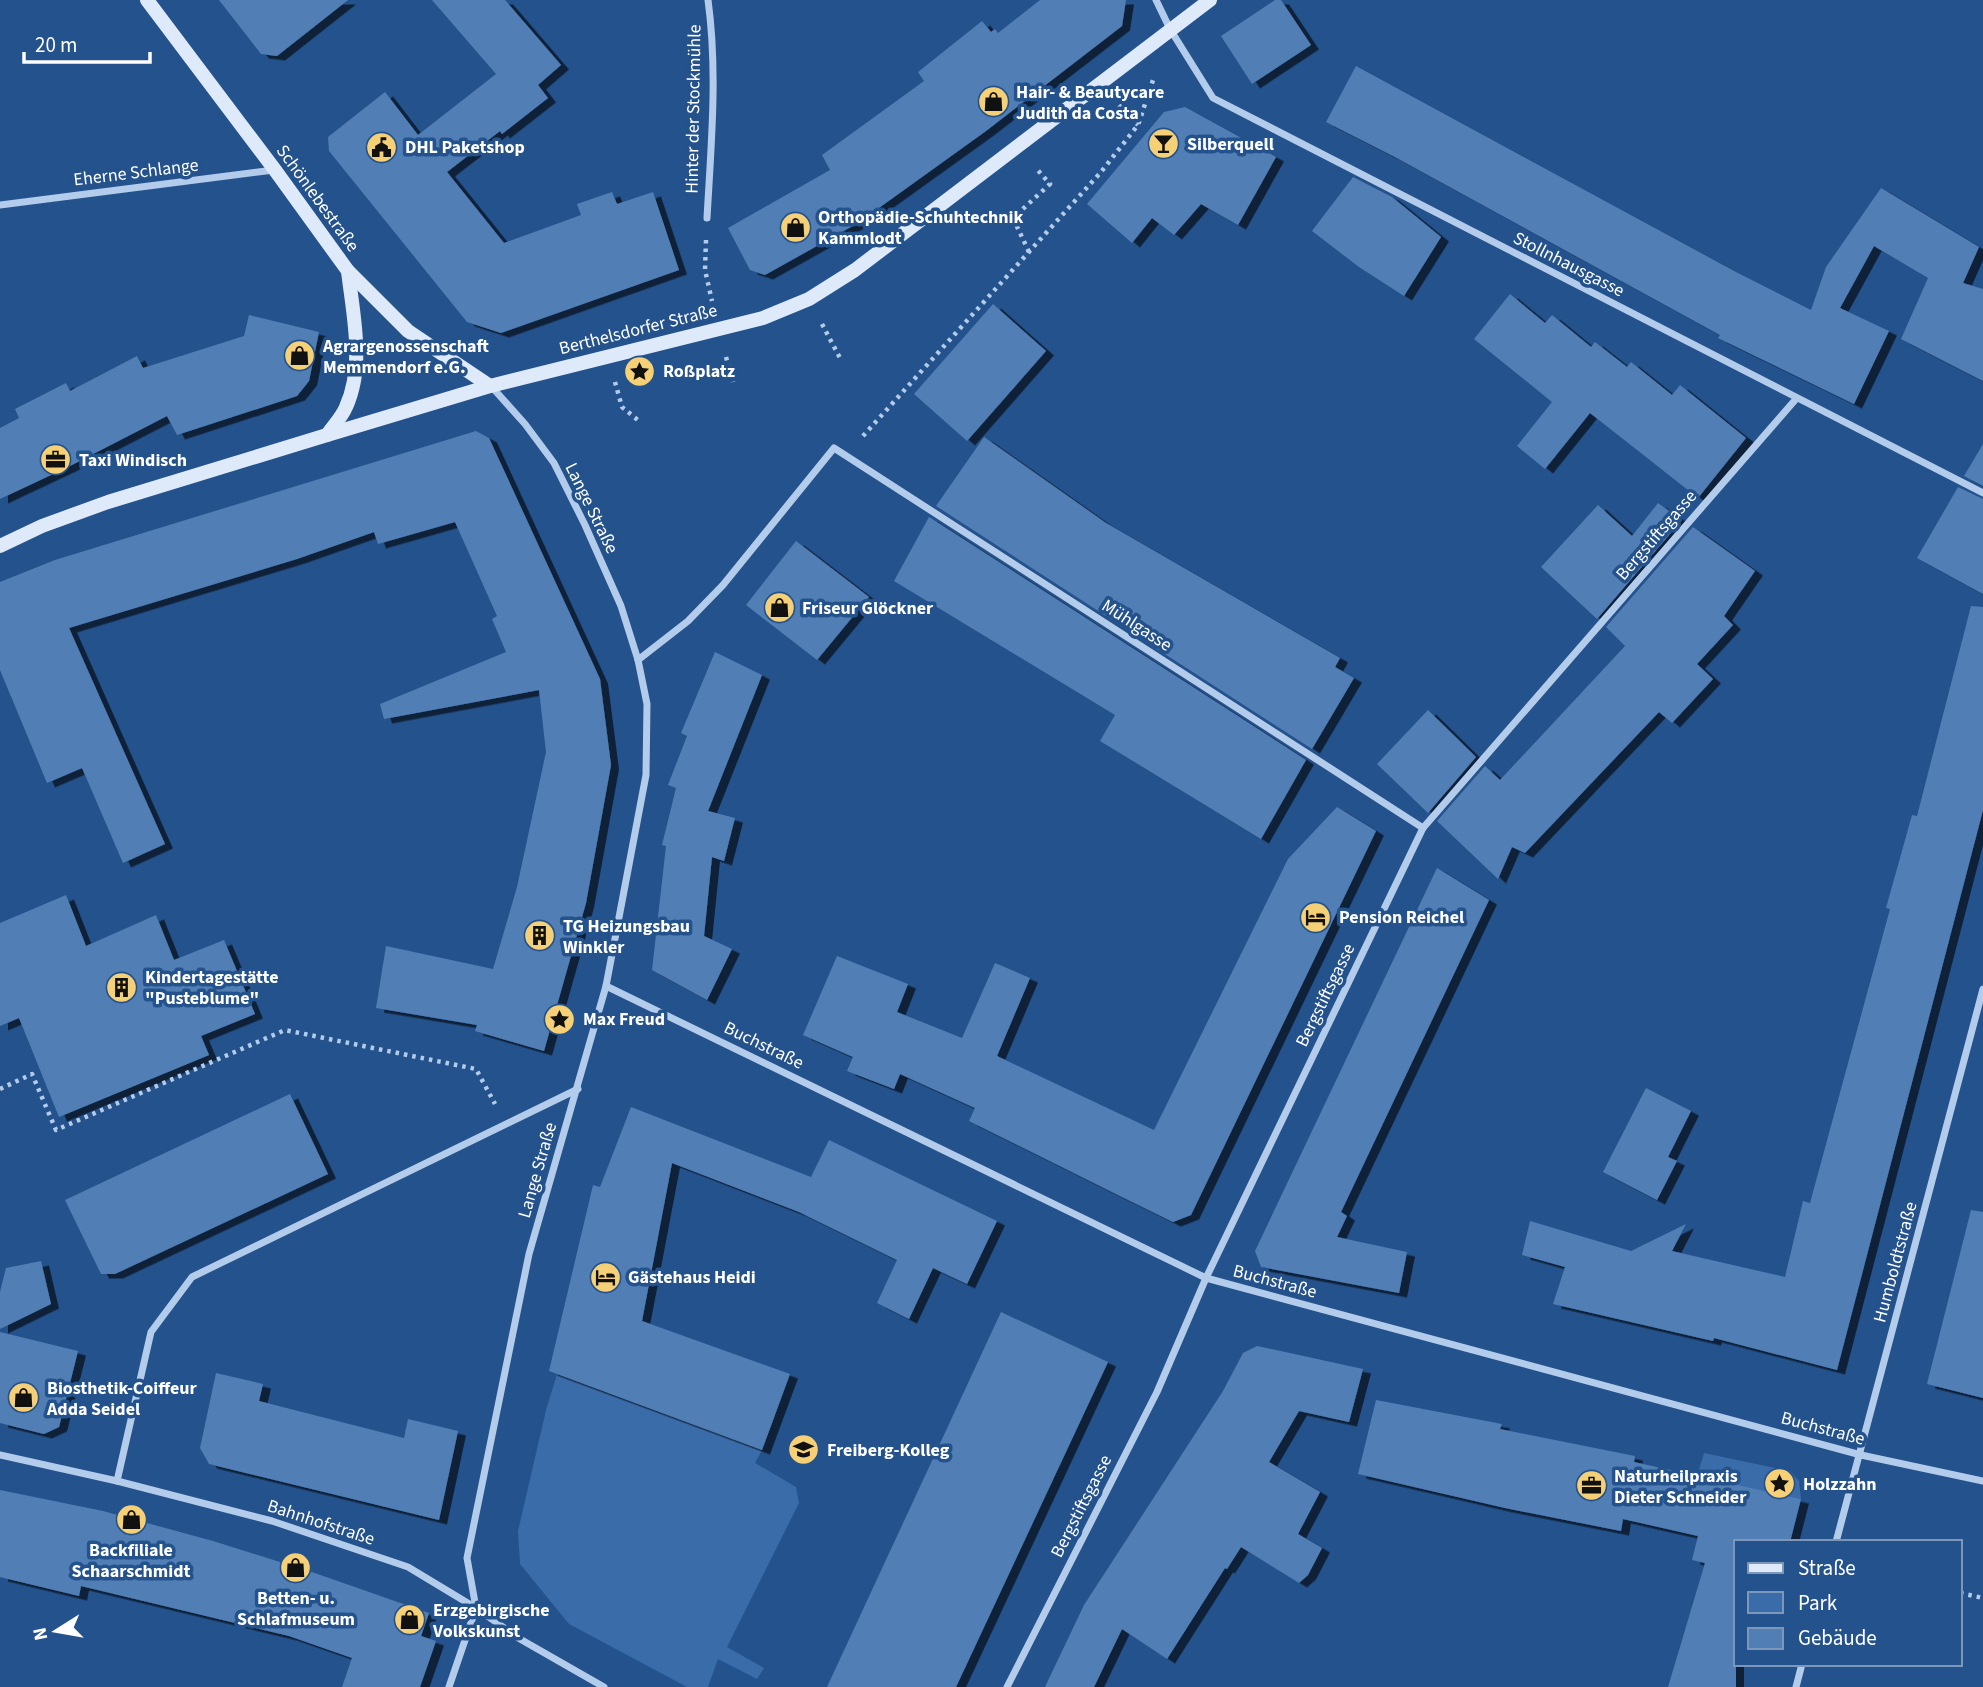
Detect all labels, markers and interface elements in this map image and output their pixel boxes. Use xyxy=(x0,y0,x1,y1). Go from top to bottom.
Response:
scale bar xyxy=(24,21,150,65)
street label: Hinter der Stockmühle xyxy=(680,24,707,194)
text: 20 m xyxy=(35,30,77,60)
place label: Hair- & Beautycare Judith da Costa xyxy=(1016,80,1164,126)
shop icon: Hair- & Beautycare Judith da Costa xyxy=(976,85,1010,119)
bar icon: Silberquell xyxy=(1147,127,1181,161)
public building icon: DHL Paketshop xyxy=(365,130,399,164)
place label: Silberquell xyxy=(1187,132,1274,157)
place label: DHL Paketshop xyxy=(405,135,525,160)
street label: Schönlebestraße xyxy=(270,140,365,257)
street label: Eherne Schlange xyxy=(72,152,200,193)
place label: Orthopädie-Schuhtechnik Kammlodt xyxy=(818,205,1024,251)
shop icon: Orthopädie-Schuhtechnik Kammlodt xyxy=(778,210,812,244)
street label: Stollnhausgasse xyxy=(1509,226,1629,303)
street label: Berthelsdorfer Straße xyxy=(557,298,720,361)
place label: Agrargenossenschaft Memmendorf e.G. xyxy=(322,334,490,380)
shop icon: Agrargenossenschaft Memmendorf e.G. xyxy=(283,339,317,373)
place icon: Roßplatz xyxy=(623,354,657,388)
place label: Roßplatz xyxy=(663,359,735,384)
office icon: Taxi Windisch xyxy=(39,443,73,477)
place label: Taxi Windisch xyxy=(79,448,187,473)
street label: Lange Straße xyxy=(559,458,624,558)
street label: Bergstiftsgasse xyxy=(1610,485,1703,586)
shop icon: Friseur Glöckner xyxy=(762,591,796,625)
street label: Mühlgasse xyxy=(1097,593,1177,657)
place label: Friseur Glöckner xyxy=(802,596,934,621)
hotel icon: Pension Reichel xyxy=(1299,900,1333,934)
place label: Pension Reichel xyxy=(1339,905,1464,930)
place label: TG Heizungsbau Winkler xyxy=(563,914,690,960)
building icon: TG Heizungsbau Winkler xyxy=(523,919,557,953)
street label: Bergstiftsgasse xyxy=(1290,939,1361,1051)
place label: Kindertagestätte "Pusteblume" xyxy=(145,965,278,1011)
building icon: Kindertagestätte "Pusteblume" xyxy=(105,970,139,1004)
place icon: Max Freud xyxy=(543,1002,577,1036)
place label: Max Freud xyxy=(583,1007,665,1032)
street label: Buchstraße xyxy=(720,1015,808,1076)
street label: Lange Straße xyxy=(512,1119,563,1221)
street label: Humboldtstraße xyxy=(1867,1199,1924,1325)
street label: Buchstraße xyxy=(1230,1258,1320,1305)
hotel icon: Gästehaus Heidi xyxy=(588,1260,622,1294)
place label: Gästehaus Heidi xyxy=(628,1265,756,1290)
place label: Biosthetik-Coiffeur Adda Seidel xyxy=(46,1376,197,1422)
shop icon: Biosthetik-Coiffeur Adda Seidel xyxy=(7,1381,41,1415)
street label: Buchstraße xyxy=(1778,1405,1868,1452)
school or university icon: Freiberg-Kolleg xyxy=(787,1433,821,1467)
place label: Freiberg-Kolleg xyxy=(827,1438,950,1463)
street label: Bergstiftsgasse xyxy=(1045,1450,1118,1562)
place label: Naturheilpraxis Dieter Schneider xyxy=(1614,1464,1747,1510)
place icon: Holzzahn xyxy=(1763,1467,1797,1501)
office icon: Naturheilpraxis Dieter Schneider xyxy=(1574,1469,1608,1503)
place label: Holzzahn xyxy=(1803,1472,1877,1497)
street label: Bahnhofstraße xyxy=(264,1493,378,1552)
shop icon: Backfiliale Schaarschmidt xyxy=(114,1502,148,1536)
place label: Backfiliale Schaarschmidt xyxy=(72,1538,191,1584)
legend xyxy=(1734,1540,1962,1666)
shop icon: Betten- u. Schlafmuseum xyxy=(279,1550,313,1584)
text: Straße xyxy=(1798,1553,1856,1583)
place label: Betten- u. Schlafmuseum xyxy=(237,1586,355,1632)
text: Park xyxy=(1798,1588,1838,1618)
north arrow xyxy=(21,1596,91,1666)
place label: Erzgebirgische Volkskunst xyxy=(432,1598,550,1644)
shop icon: Erzgebirgische Volkskunst xyxy=(393,1603,427,1637)
text: Gebäude xyxy=(1798,1623,1877,1653)
text: N xyxy=(26,1625,55,1643)

